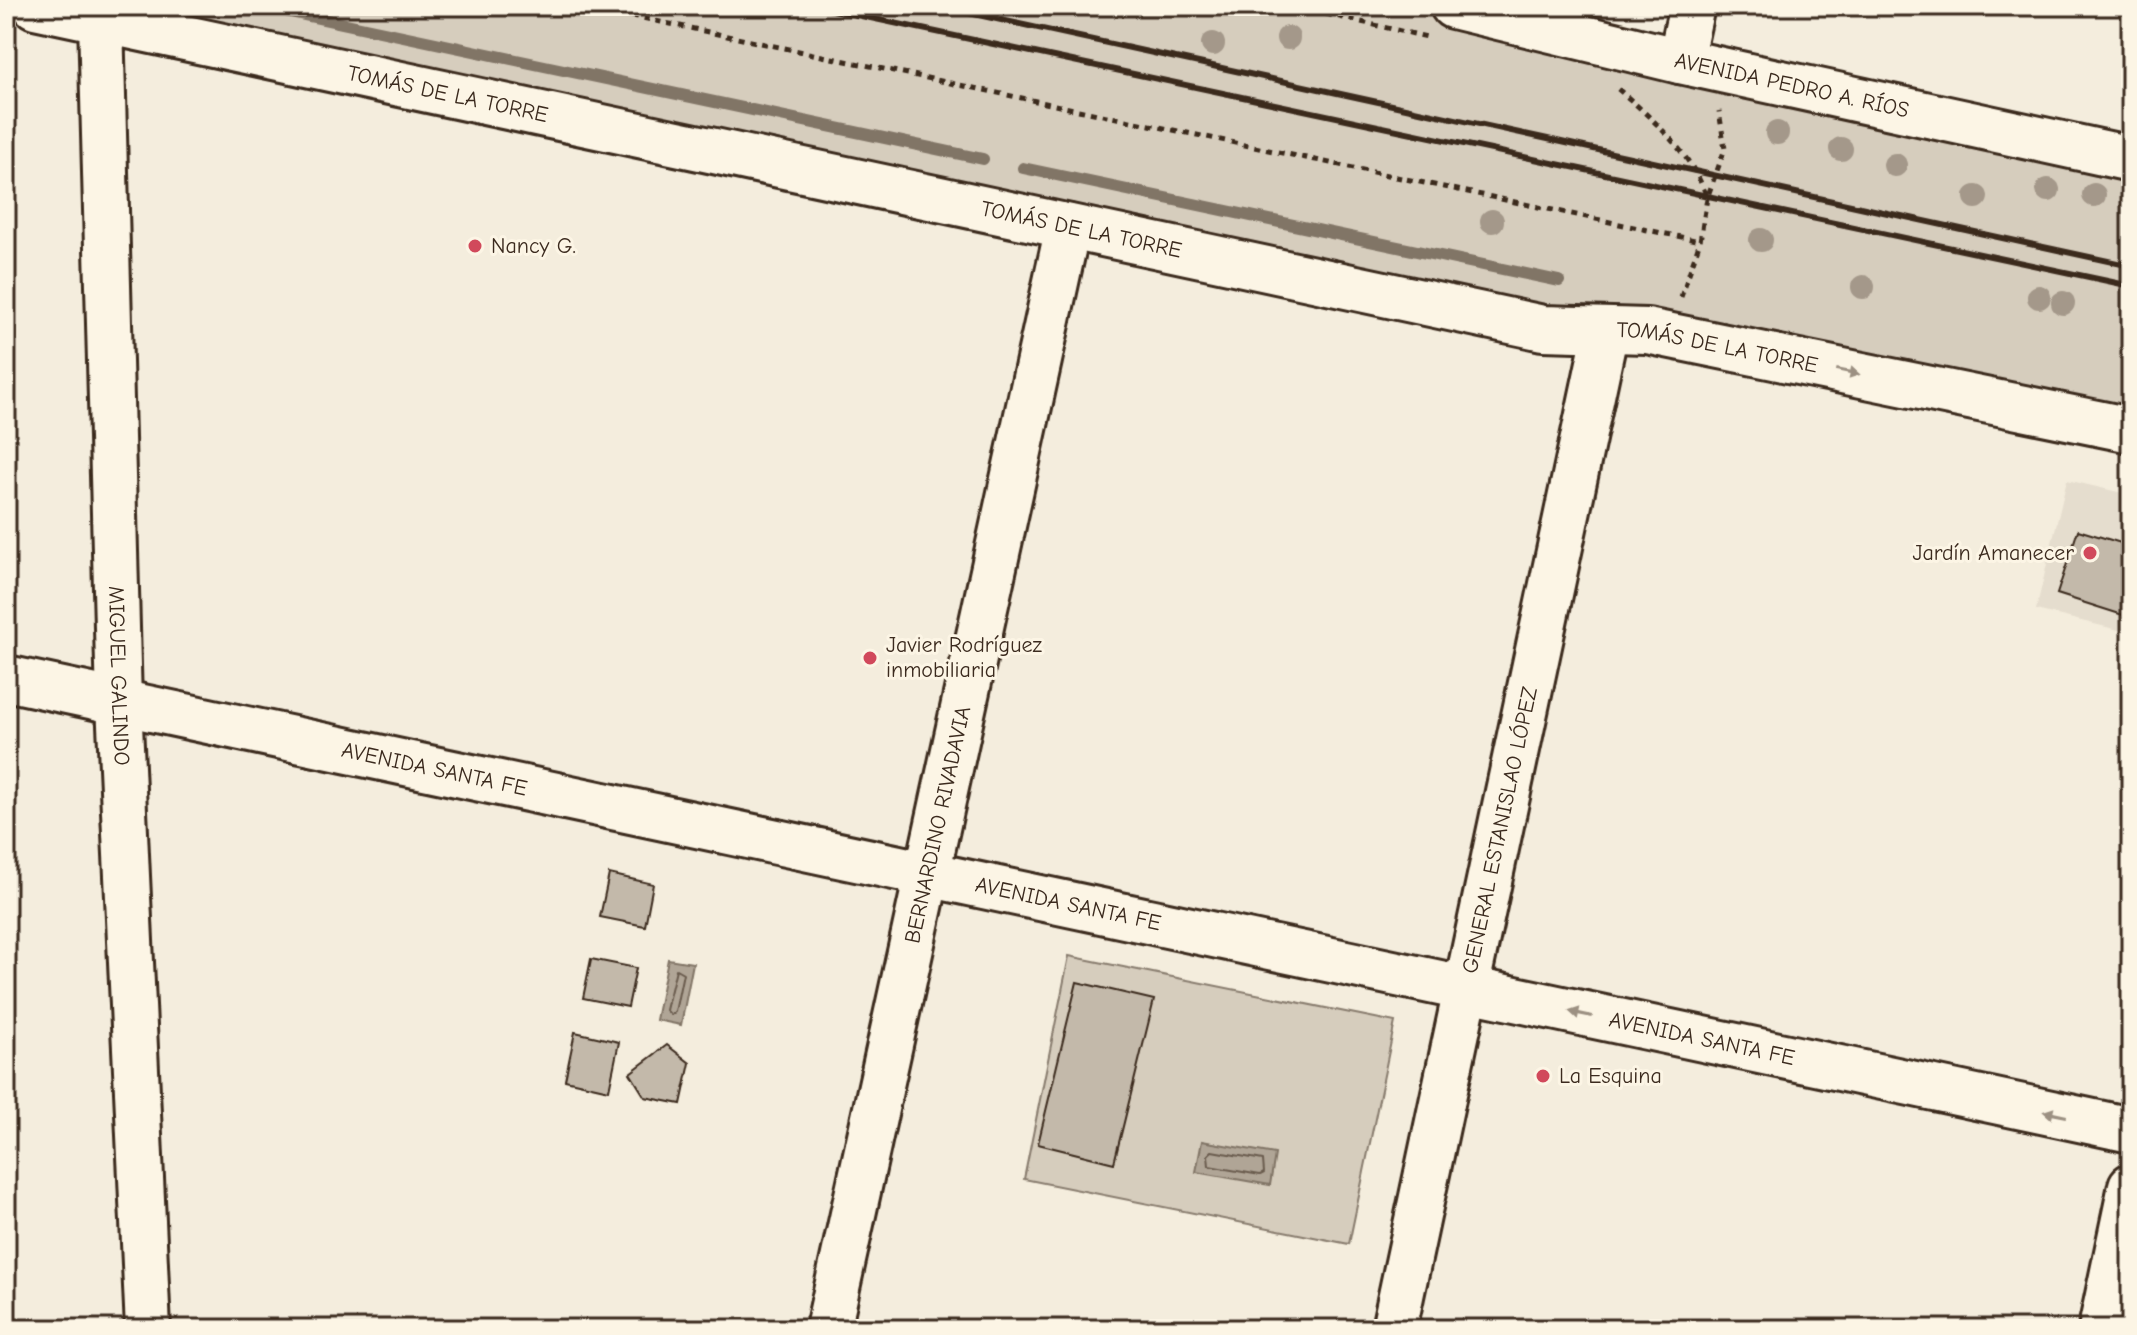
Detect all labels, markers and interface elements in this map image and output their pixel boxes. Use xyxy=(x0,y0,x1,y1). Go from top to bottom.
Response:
street label: AVENIDA PEDRO A. RÍOS xyxy=(1672,47,1911,123)
street label: TOMÁS DE LA TORRE xyxy=(345,60,550,128)
street label: TOMÁS DE LA TORRE xyxy=(979,195,1184,264)
place label: Nancy G. xyxy=(491,233,576,259)
marker: Nancy G. xyxy=(466,237,484,255)
street label: TOMÁS DE LA TORRE xyxy=(1616,317,1820,379)
one-way arrow xyxy=(1836,366,1861,379)
place label: Jardín Amanecer xyxy=(1912,540,2074,566)
marker: Jardín Amanecer xyxy=(2081,544,2099,562)
street label: MIGUEL GALINDO xyxy=(103,586,135,766)
place label: Javier Rodríguez inmobiliaria xyxy=(886,632,1043,683)
marker: Javier Rodríguez inmobiliaria xyxy=(861,649,879,667)
street label: GENERAL ESTANISLAO LÓPEZ xyxy=(1457,684,1543,976)
street label: BERNARDINO RIVADAVIA xyxy=(899,704,976,946)
street label: AVENIDA SANTA FE xyxy=(339,737,530,802)
street label: AVENIDA SANTA FE xyxy=(973,872,1163,936)
street label: AVENIDA SANTA FE xyxy=(1607,1006,1797,1071)
one-way arrow xyxy=(1568,1007,1593,1020)
place label: La Esquina xyxy=(1559,1063,1662,1089)
marker: La Esquina xyxy=(1534,1067,1552,1085)
one-way arrow xyxy=(2042,1107,2067,1120)

